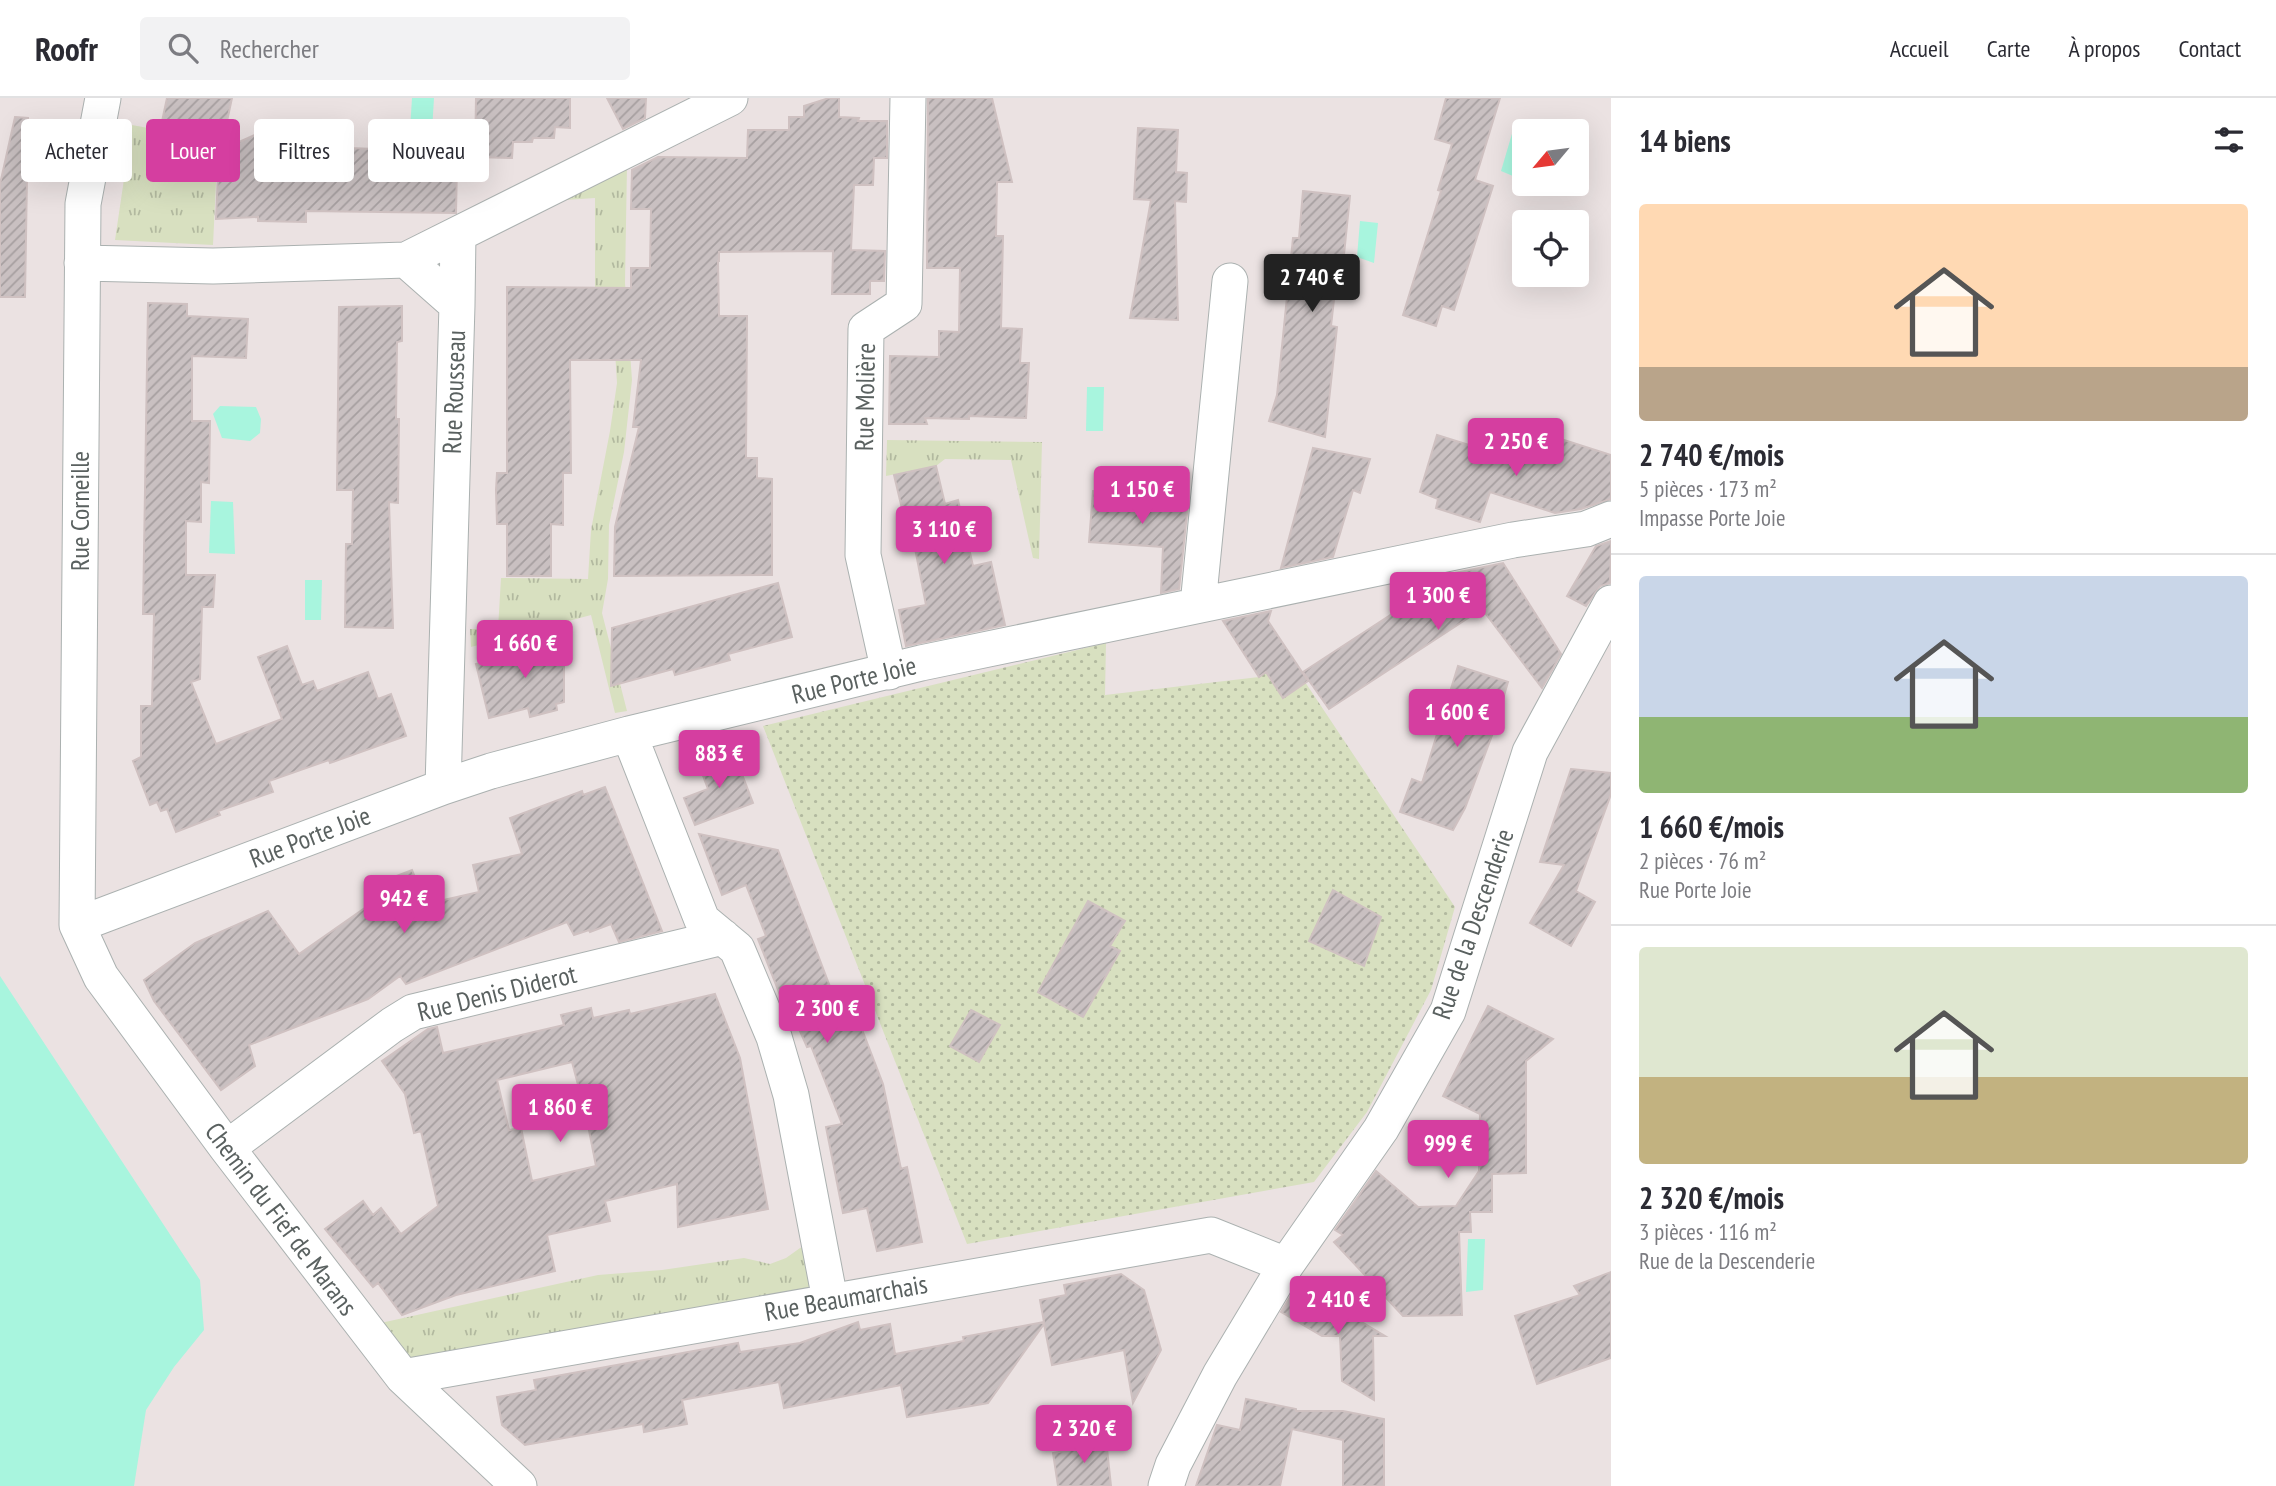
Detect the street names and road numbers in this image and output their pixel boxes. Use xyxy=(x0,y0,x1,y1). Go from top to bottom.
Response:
street label: Rue Rousseau xyxy=(435,329,472,455)
street label: Rue Molière xyxy=(847,343,882,451)
street label: Rue Corneille xyxy=(63,451,96,571)
street label: Rue Porte Joie xyxy=(788,648,920,711)
street label: Rue Porte Joie xyxy=(245,798,375,875)
street label: Rue de la Descenderie xyxy=(1425,824,1521,1023)
street label: Rue Denis Diderot xyxy=(414,957,580,1028)
street label: Chemin du Fief de Marans xyxy=(198,1116,365,1322)
street label: Rue Beaumarchais xyxy=(762,1267,930,1328)

